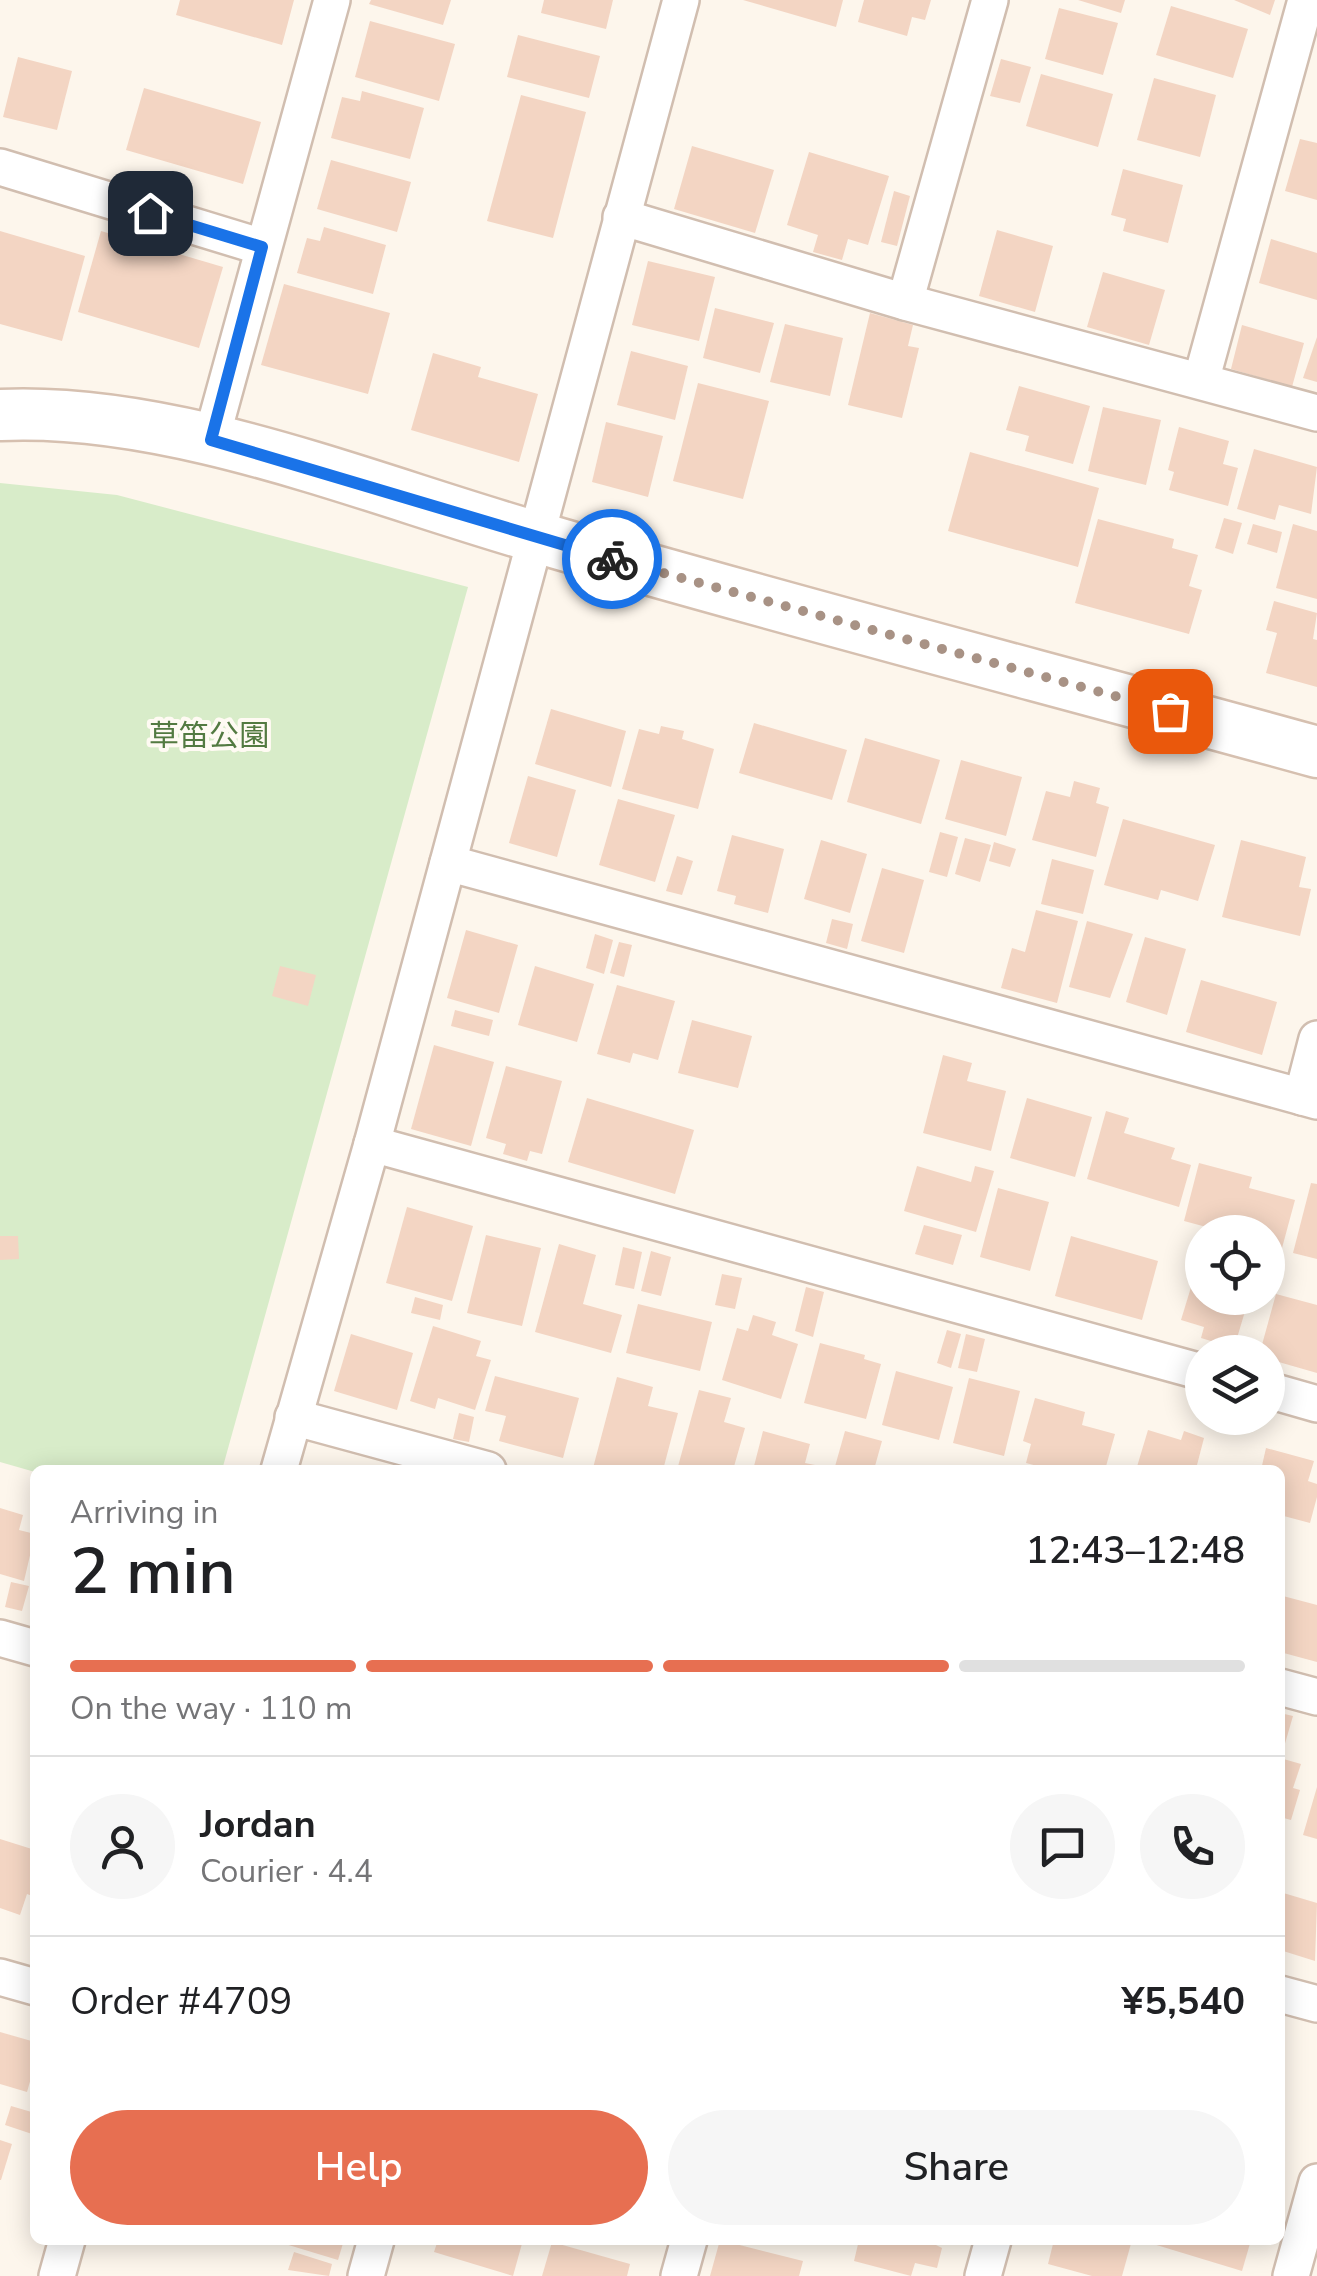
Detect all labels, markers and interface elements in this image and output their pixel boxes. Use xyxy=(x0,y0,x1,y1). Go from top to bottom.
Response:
pin xyxy=(108,171,193,256)
icon: home xyxy=(123,186,178,241)
courier xyxy=(562,509,662,609)
icon: bike xyxy=(585,532,640,587)
pin xyxy=(1128,669,1213,754)
icon: bag xyxy=(1143,684,1198,739)
park label: 草笛公園 xyxy=(149,716,269,757)
map controls xyxy=(1185,1215,1285,1435)
button: locate xyxy=(1185,1215,1285,1315)
button: layers xyxy=(1185,1335,1285,1435)
text: Arriving in xyxy=(70,1491,218,1534)
text: 12:43–12:48 xyxy=(1026,1525,1245,1576)
text: 2 min xyxy=(70,1527,236,1616)
text: On the way · 110 m xyxy=(70,1687,352,1730)
button: person xyxy=(70,1794,175,1899)
button: chat xyxy=(1010,1794,1115,1899)
button: phone xyxy=(1140,1794,1245,1899)
text: Jordan xyxy=(200,1799,316,1850)
text: Courier · 4.4 xyxy=(200,1850,373,1893)
text: Order #4709 xyxy=(70,1976,292,2027)
text: ¥5,540 xyxy=(1122,1976,1245,2027)
button: Help xyxy=(70,2110,648,2225)
button: Share xyxy=(668,2110,1245,2225)

